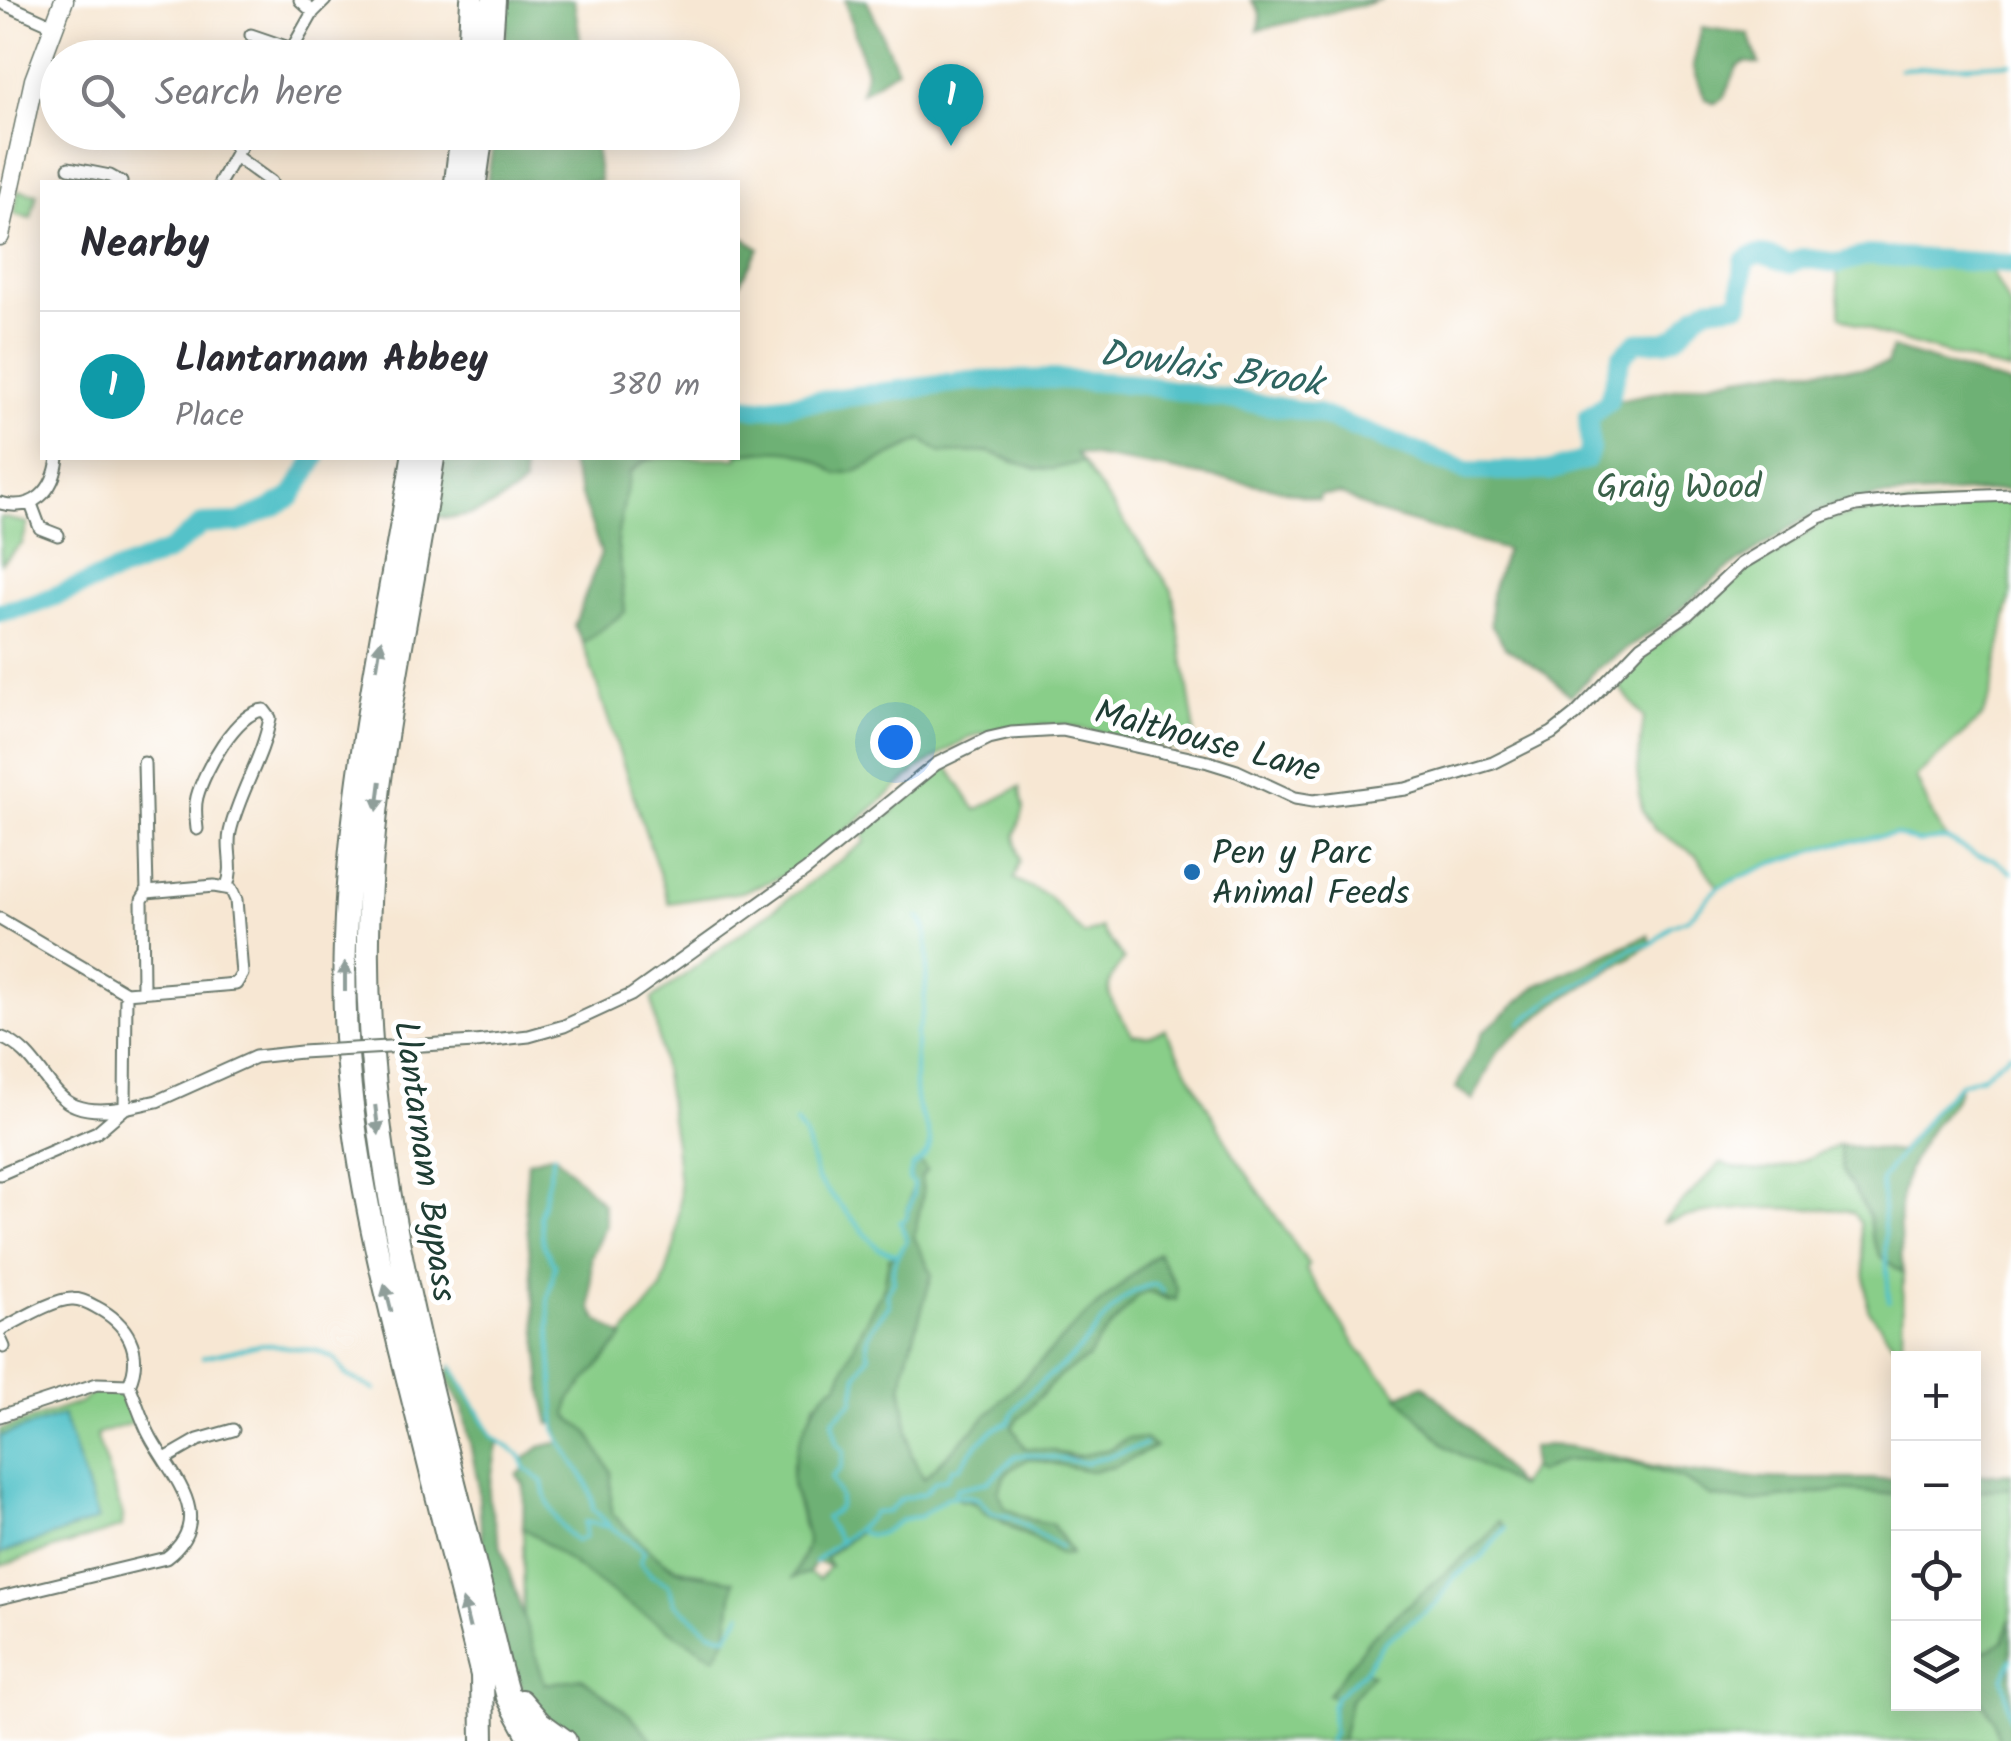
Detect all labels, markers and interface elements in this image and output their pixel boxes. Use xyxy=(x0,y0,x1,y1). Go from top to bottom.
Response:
search box xyxy=(40,40,740,150)
pin: 1 xyxy=(918,64,984,146)
text: Search here xyxy=(155,65,342,125)
icon: search xyxy=(75,68,130,123)
text: Nearby xyxy=(80,212,209,279)
water label: Dowlais Brook xyxy=(1096,325,1331,416)
text: Llantarnam Abbey xyxy=(175,331,488,391)
text: 1 xyxy=(108,361,117,412)
text: 380 m xyxy=(608,361,700,412)
text: Place xyxy=(175,391,244,442)
park label: Graig Wood xyxy=(1597,461,1763,517)
one-way arrow xyxy=(372,638,388,670)
street label: Malthouse Lane xyxy=(1088,686,1327,800)
your location xyxy=(870,717,921,768)
one-way arrow xyxy=(371,780,387,812)
place label: Pen y Parc Animal Feeds xyxy=(1212,827,1409,923)
marker: Pen y Parc Animal Feeds xyxy=(1181,861,1203,883)
one-way arrow xyxy=(337,961,353,993)
street label: Llantarnam Bypass xyxy=(376,1017,470,1305)
one-way arrow xyxy=(369,1104,385,1136)
one-way arrow xyxy=(380,1282,395,1313)
map controls xyxy=(1891,1351,1981,1711)
button: + xyxy=(1891,1351,1981,1441)
button: − xyxy=(1891,1441,1981,1531)
button: locate xyxy=(1891,1531,1981,1621)
one-way arrow xyxy=(458,1598,474,1629)
button: layers xyxy=(1891,1621,1981,1711)

